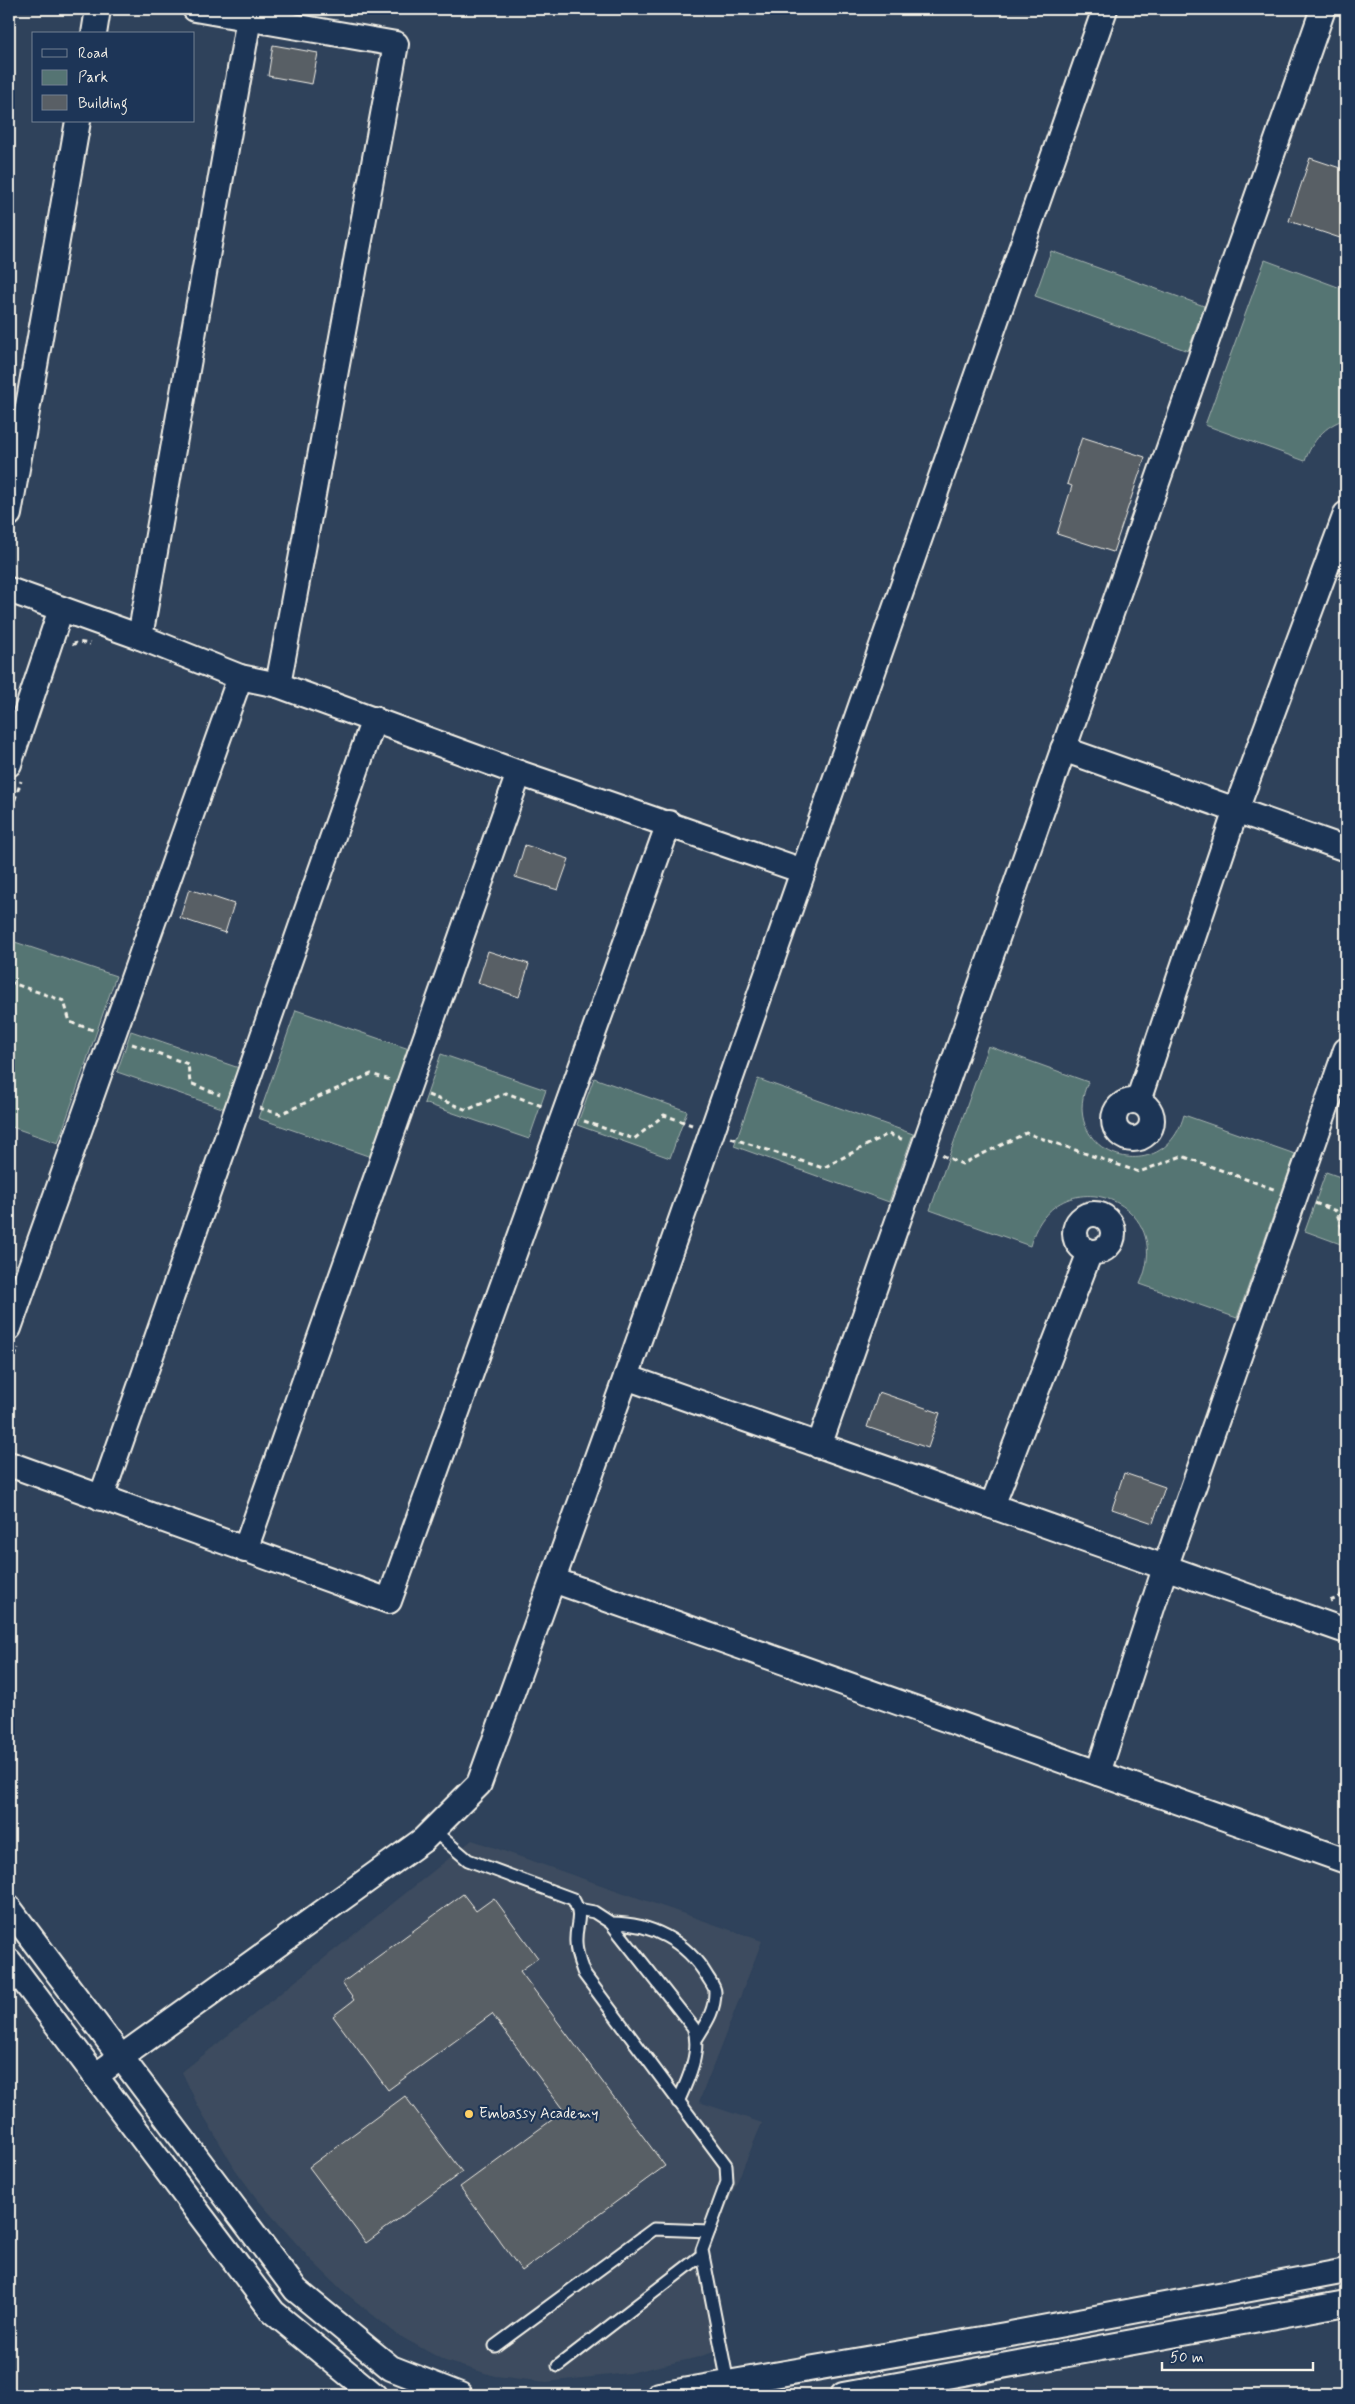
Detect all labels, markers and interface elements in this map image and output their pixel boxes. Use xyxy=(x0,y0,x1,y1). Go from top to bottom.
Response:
legend xyxy=(32,32,195,122)
text: Road xyxy=(78,44,108,64)
text: Park xyxy=(78,68,108,88)
text: Building xyxy=(78,94,128,115)
place label: Embassy Academy xyxy=(479,2104,598,2124)
marker: Embassy Academy xyxy=(463,2108,475,2120)
scale bar xyxy=(1162,2339,1314,2371)
text: 50 m xyxy=(1170,2348,1204,2368)

